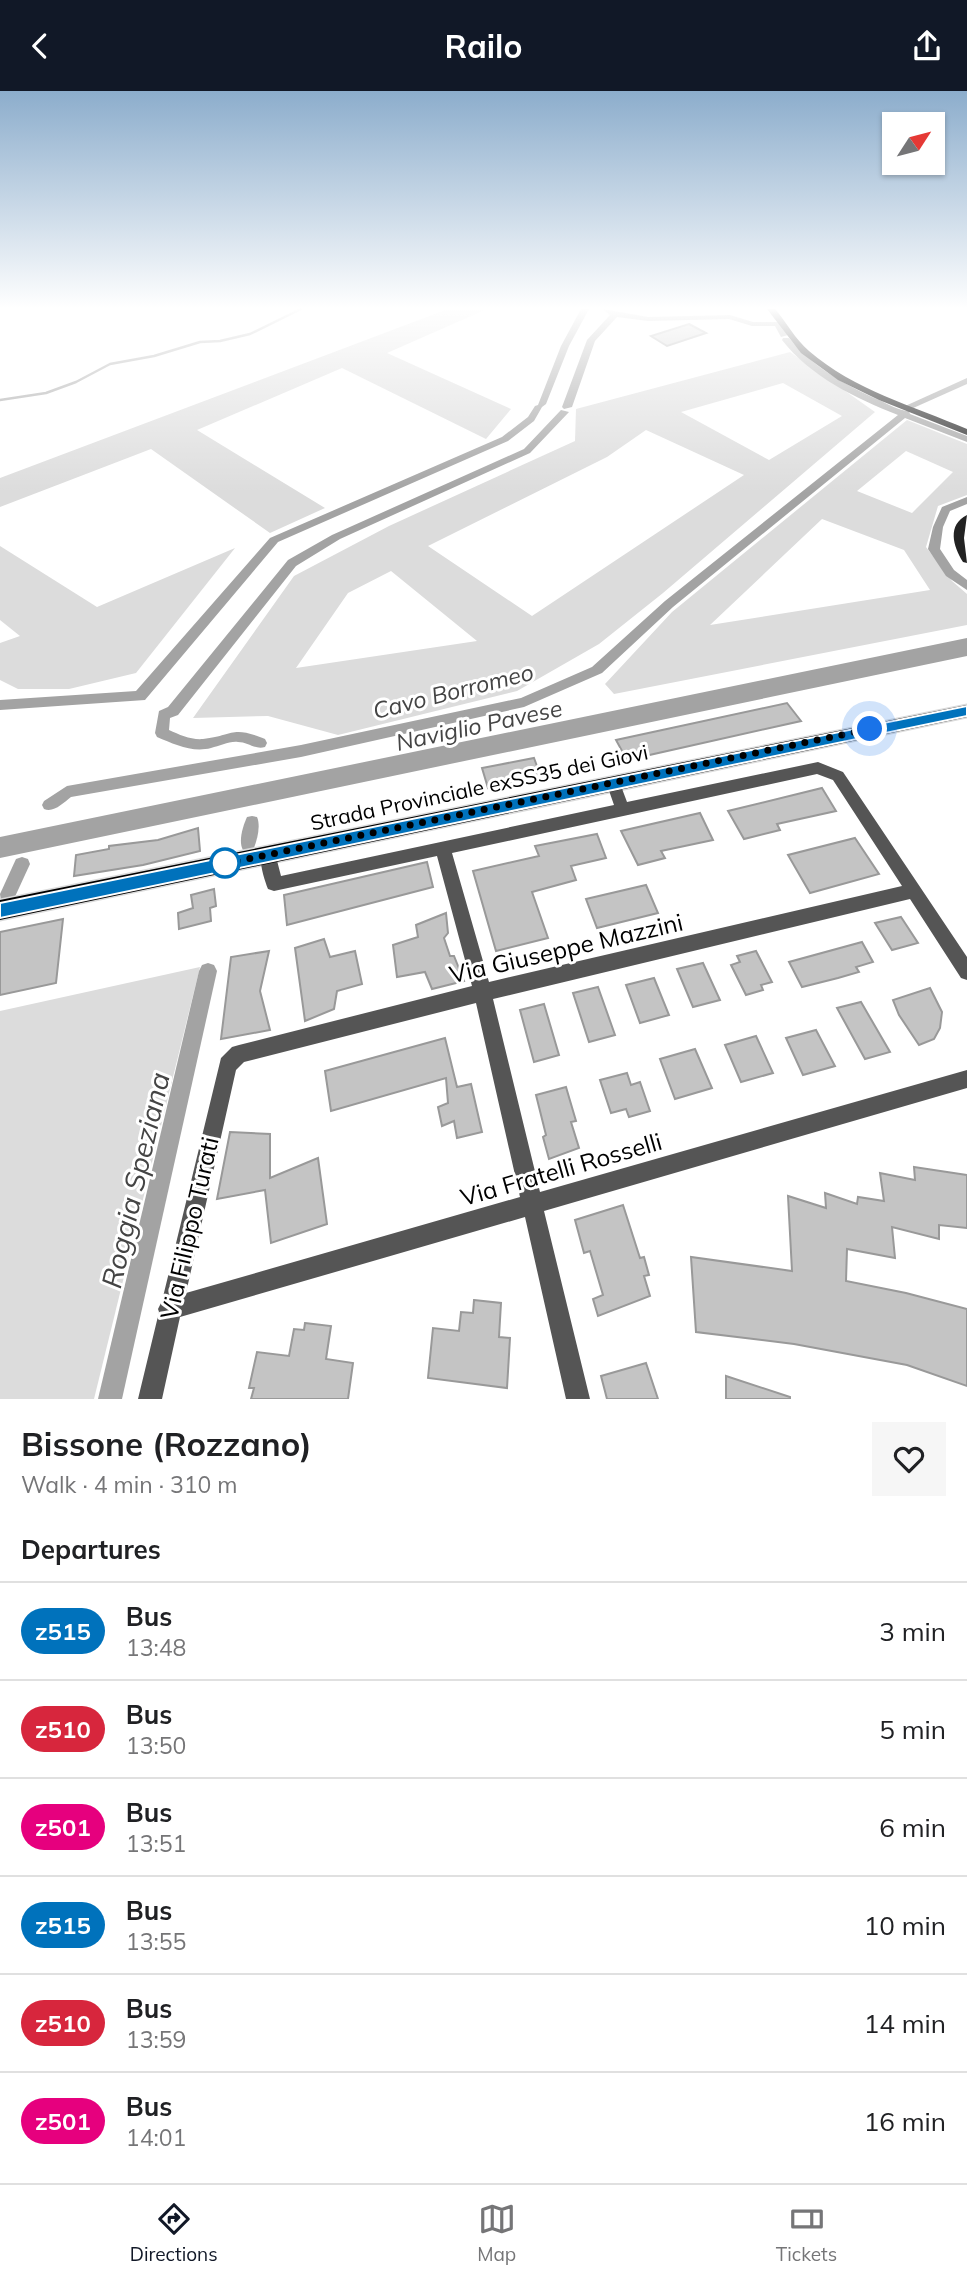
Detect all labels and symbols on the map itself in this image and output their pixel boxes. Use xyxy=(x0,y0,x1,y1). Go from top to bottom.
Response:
north arrow xyxy=(882,112,945,175)
water label: Cavo Borromeo xyxy=(370,657,536,725)
water label: Naviglio Pavese xyxy=(393,693,565,757)
your location xyxy=(852,711,887,746)
street label: Strada Provinciale exSS35 dei Giovi xyxy=(308,738,650,836)
unlabelled marker xyxy=(210,848,240,878)
street label: Via Giuseppe Mazzini xyxy=(446,907,686,989)
water label: Roggia Speziana xyxy=(93,1069,177,1291)
street label: Via Fratelli Rosselli xyxy=(457,1126,665,1212)
street label: Via Filippo Turati xyxy=(153,1134,225,1322)

